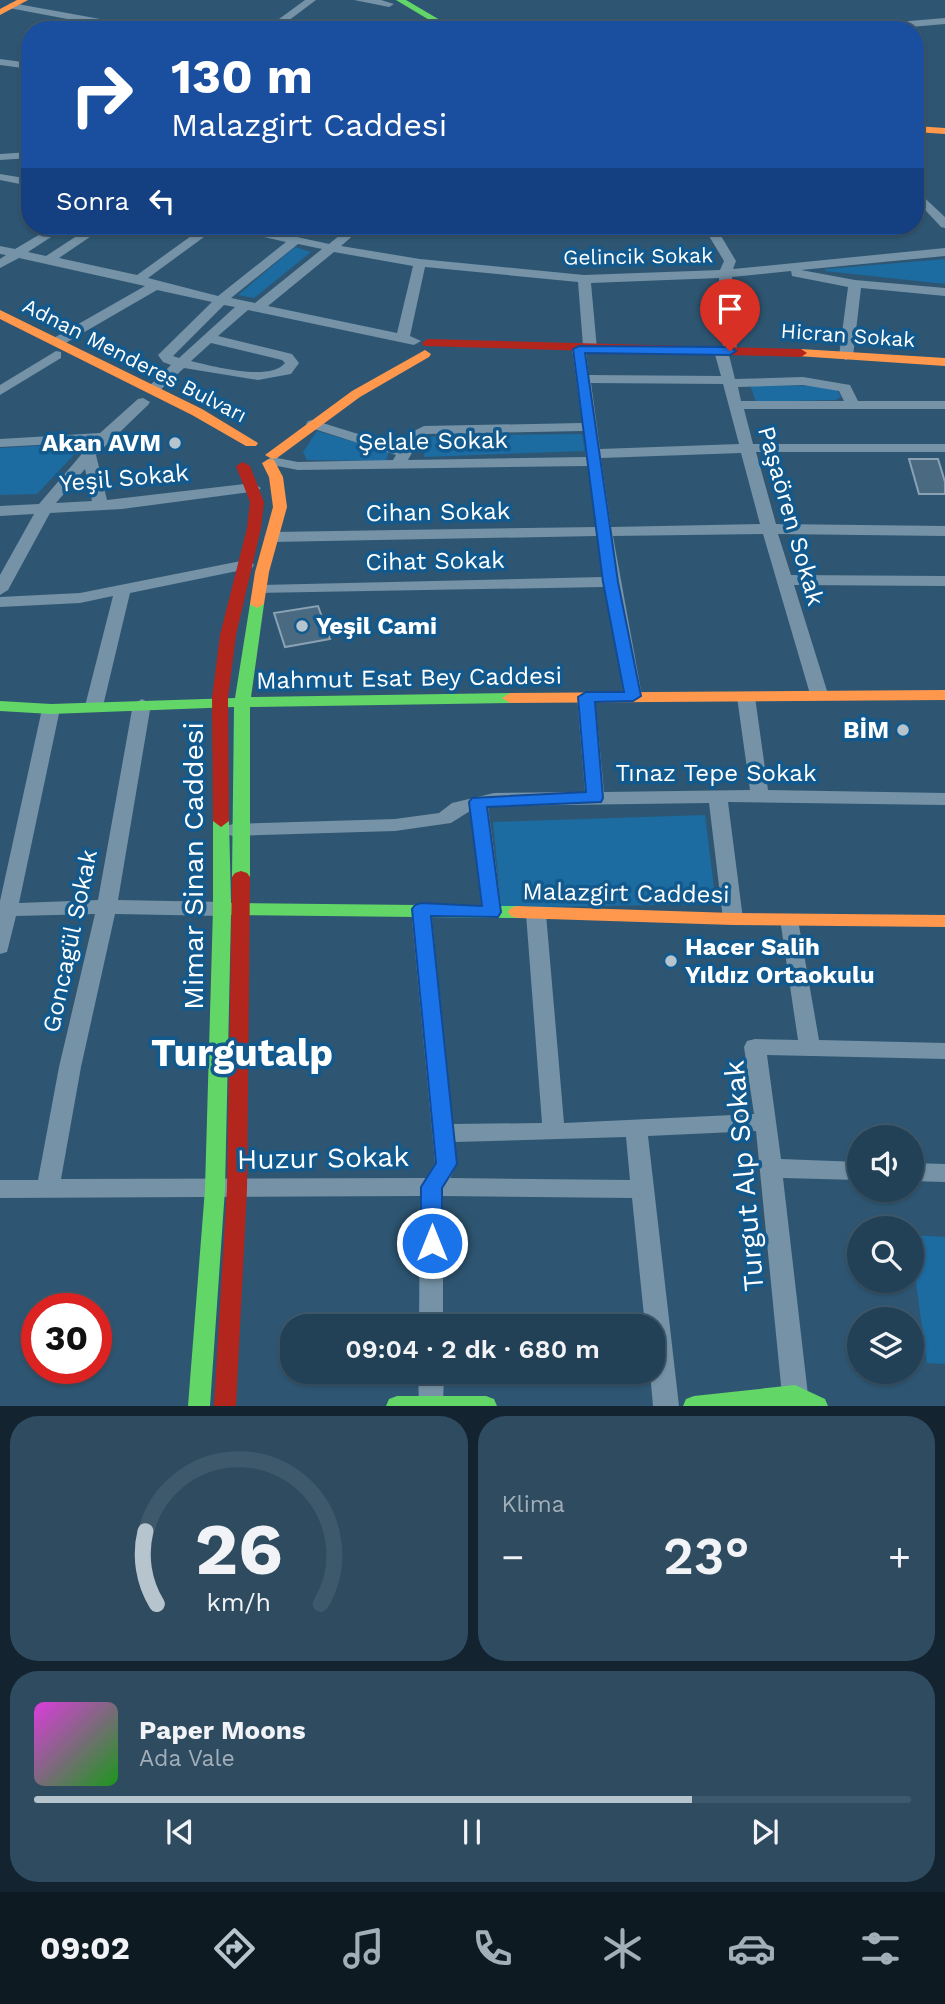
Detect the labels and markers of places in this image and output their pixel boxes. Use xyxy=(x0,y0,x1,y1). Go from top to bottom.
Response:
pin xyxy=(700,279,760,351)
place label: Akan AVM xyxy=(42,429,161,457)
marker: Akan AVM xyxy=(167,435,183,451)
place label: Yeşil Cami xyxy=(316,612,437,640)
marker: Yeşil Cami xyxy=(294,618,310,634)
place label: BİM xyxy=(843,716,889,744)
marker: BİM xyxy=(895,722,911,738)
place label: Hacer Salih Yıldız Ortaokulu xyxy=(685,933,875,989)
marker: Hacer Salih Yıldız Ortaokulu xyxy=(663,953,679,969)

